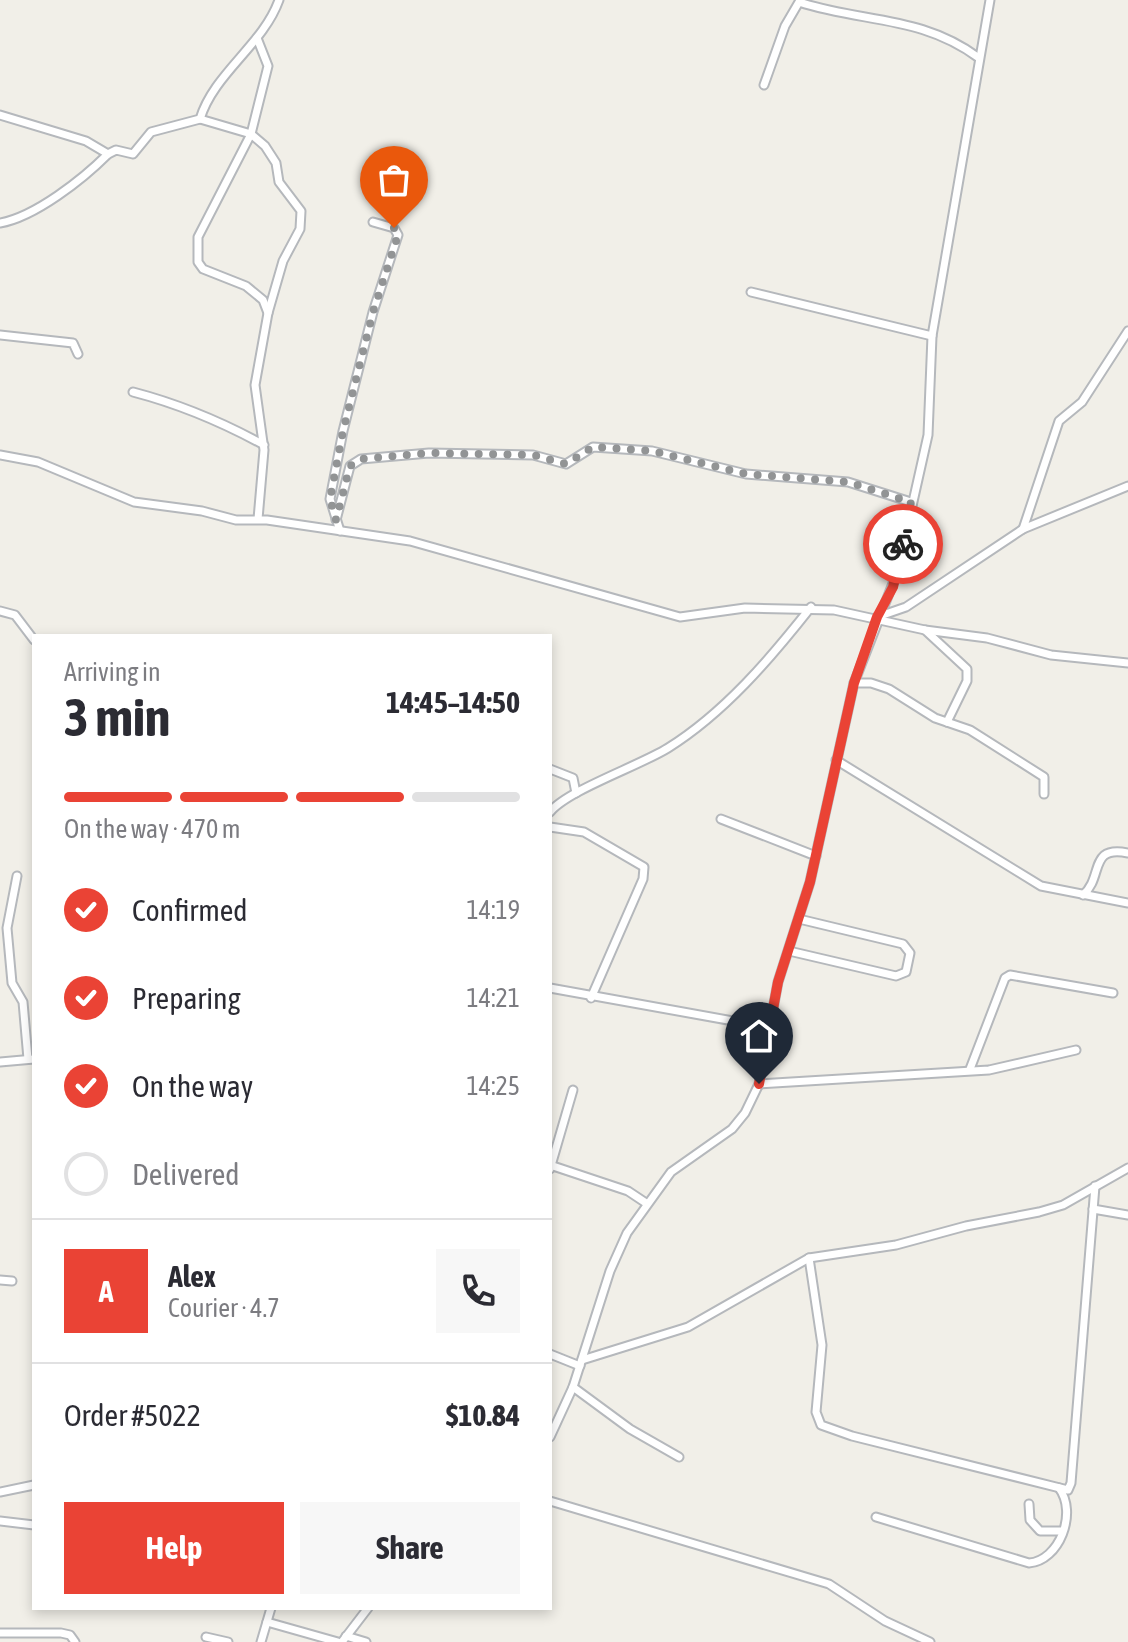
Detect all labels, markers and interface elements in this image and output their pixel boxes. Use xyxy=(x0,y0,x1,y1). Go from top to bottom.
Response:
pin xyxy=(360,146,428,228)
icon: bag xyxy=(372,158,416,202)
courier xyxy=(863,504,943,584)
icon: bike xyxy=(881,522,925,566)
text: Arriving in xyxy=(64,657,161,687)
text: 14:45–14:50 xyxy=(386,685,520,719)
text: 3 min xyxy=(64,687,170,747)
text: On the way · 470 m xyxy=(64,814,241,844)
icon: check xyxy=(64,888,108,932)
text: Confirmed xyxy=(132,893,247,927)
text: 14:19 xyxy=(466,895,520,925)
icon: check xyxy=(64,976,108,1020)
text: Preparing xyxy=(132,981,241,1015)
text: 14:21 xyxy=(466,983,520,1013)
pin xyxy=(725,1002,793,1084)
icon: home xyxy=(737,1014,781,1058)
icon: check xyxy=(64,1064,108,1108)
text: On the way xyxy=(132,1069,253,1103)
text: 14:25 xyxy=(466,1071,520,1101)
text: Delivered xyxy=(132,1157,240,1191)
button: phone xyxy=(436,1249,520,1333)
text: Alex xyxy=(168,1259,216,1293)
text: A xyxy=(99,1274,113,1308)
text: Courier · 4.7 xyxy=(168,1293,279,1323)
text: Order #5022 xyxy=(64,1398,201,1432)
text: $10.84 xyxy=(446,1398,520,1432)
button: Help xyxy=(64,1502,284,1594)
button: Share xyxy=(300,1502,520,1594)

